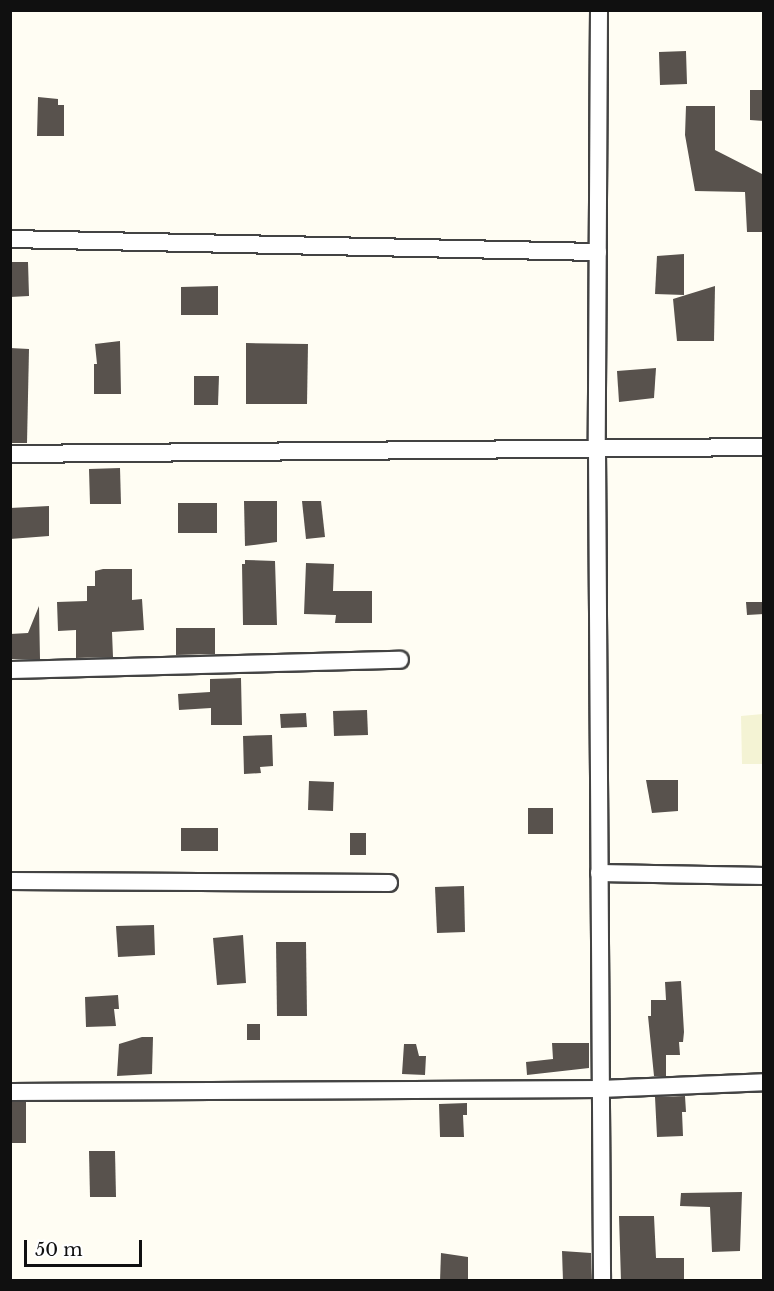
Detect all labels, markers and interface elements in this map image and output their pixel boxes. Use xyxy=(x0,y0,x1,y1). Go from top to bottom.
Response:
scale bar xyxy=(27,1228,146,1266)
text: 50 m xyxy=(35,1239,83,1261)

